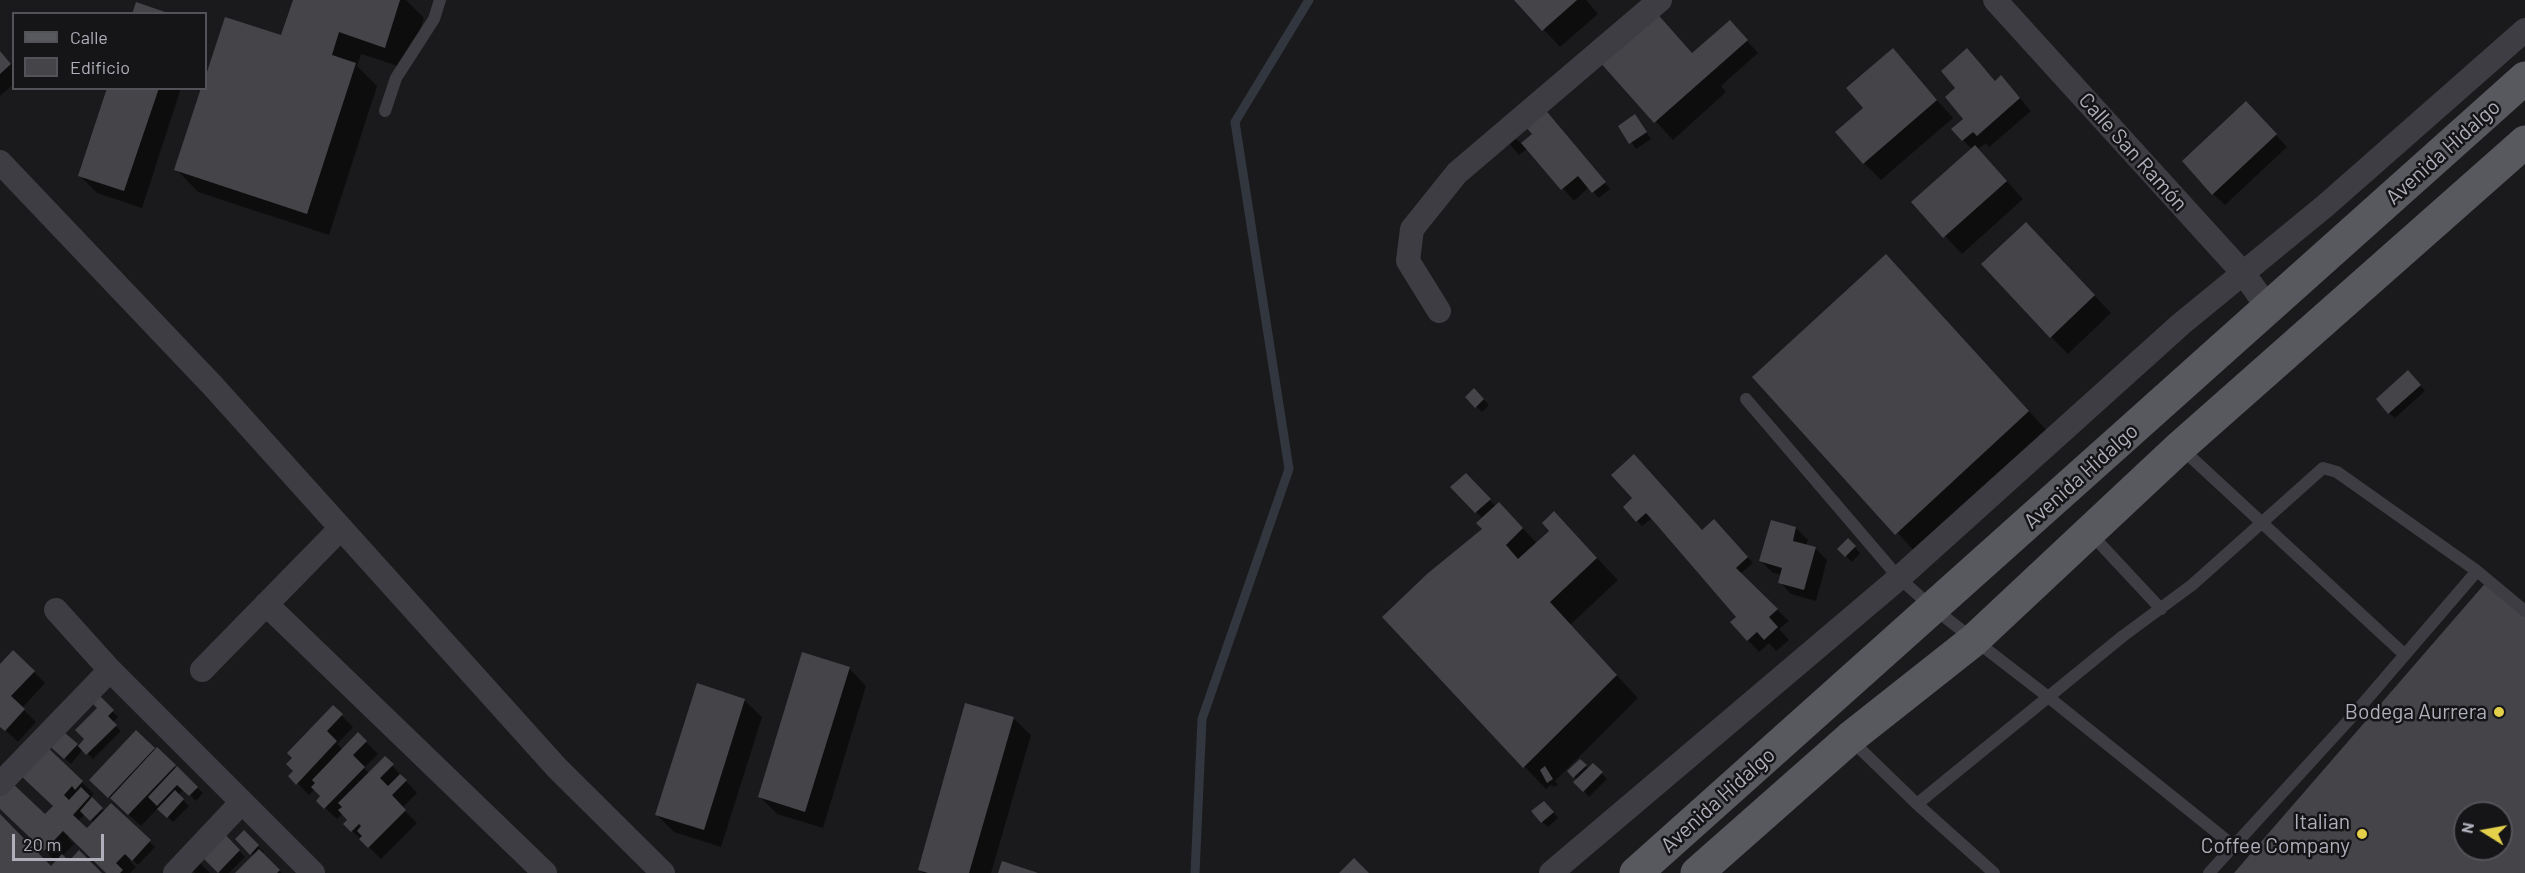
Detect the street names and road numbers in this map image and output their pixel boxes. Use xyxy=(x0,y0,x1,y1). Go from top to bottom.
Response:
street label: Calle San Ramón xyxy=(2073,88,2193,216)
street label: Avenida Hidalgo xyxy=(2381,94,2505,210)
street label: Avenida Hidalgo xyxy=(2019,418,2143,534)
street label: Avenida Hidalgo xyxy=(1656,742,1780,858)

